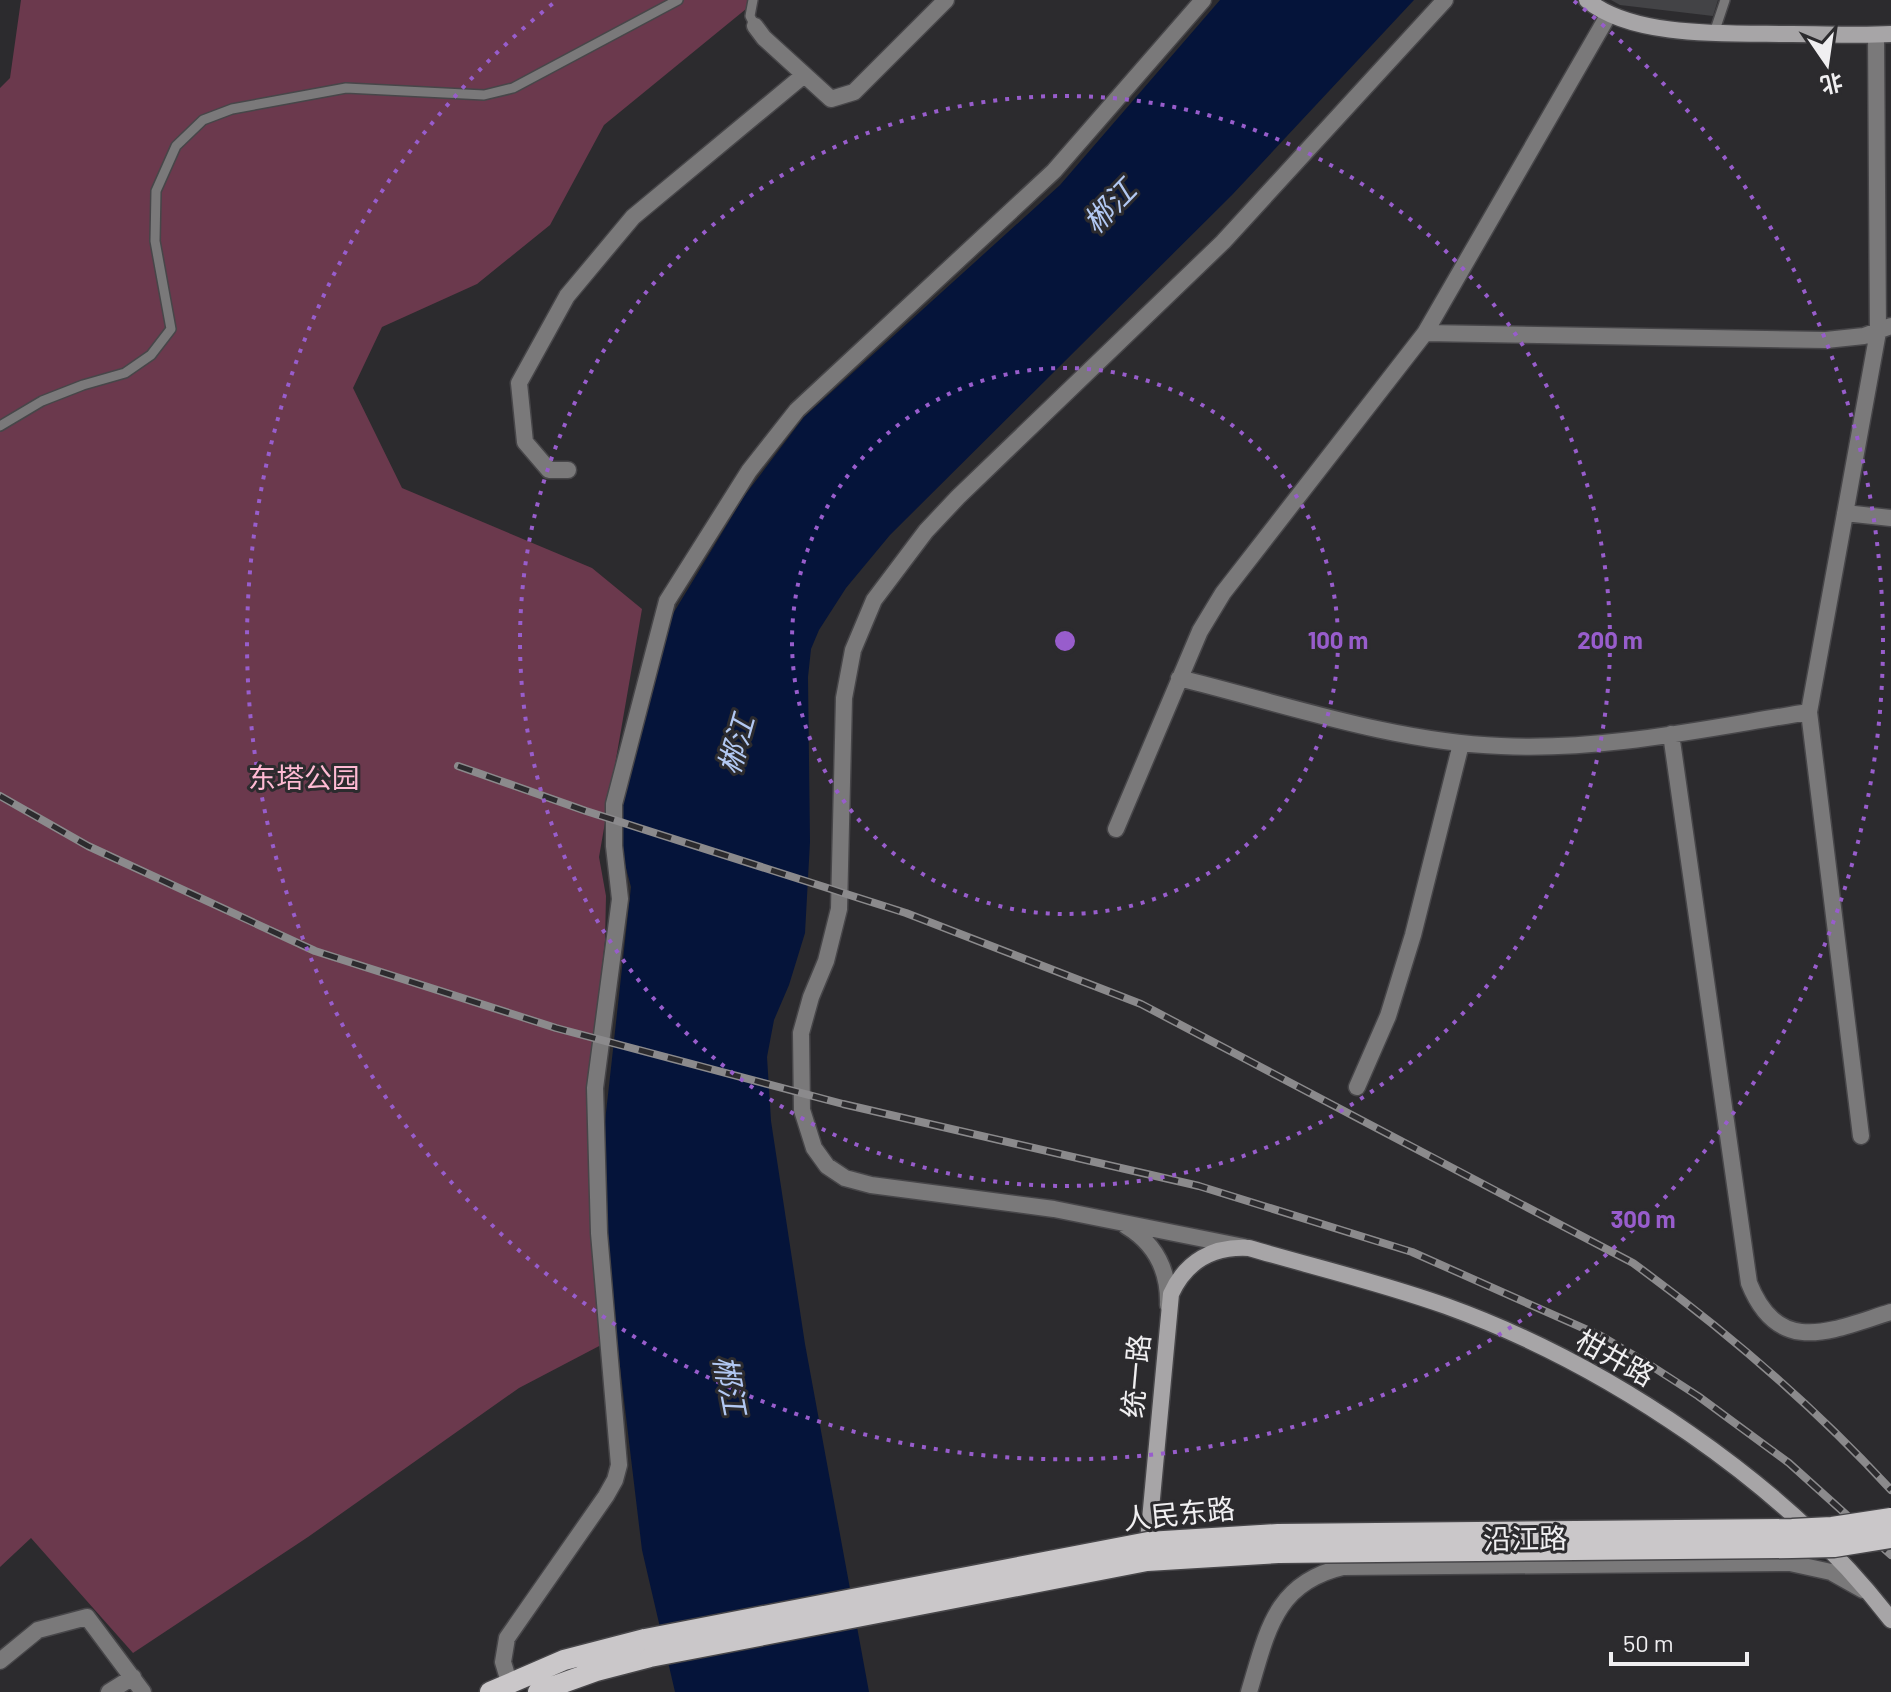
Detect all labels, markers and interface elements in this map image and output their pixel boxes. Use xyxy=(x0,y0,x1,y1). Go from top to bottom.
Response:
north arrow xyxy=(1787,24,1867,104)
text: 北 xyxy=(1818,69,1845,100)
water label: 郴江 xyxy=(1075,169,1144,240)
text: 100 m xyxy=(1308,625,1368,654)
text: 200 m xyxy=(1577,625,1643,654)
centre of rings xyxy=(1051,627,1079,655)
water label: 郴江 xyxy=(710,708,761,778)
park label: 东塔公园 xyxy=(248,760,360,794)
text: 300 m xyxy=(1610,1204,1676,1233)
street label: 柑井路 xyxy=(1571,1322,1660,1392)
street label: 统一路 xyxy=(1114,1333,1156,1419)
water label: 郴江 xyxy=(708,1352,755,1420)
street label: 人民东路 xyxy=(1121,1490,1236,1536)
street label: 沿江路 xyxy=(1483,1520,1567,1556)
scale bar xyxy=(1611,1616,1747,1666)
text: 50 m xyxy=(1623,1628,1674,1657)

